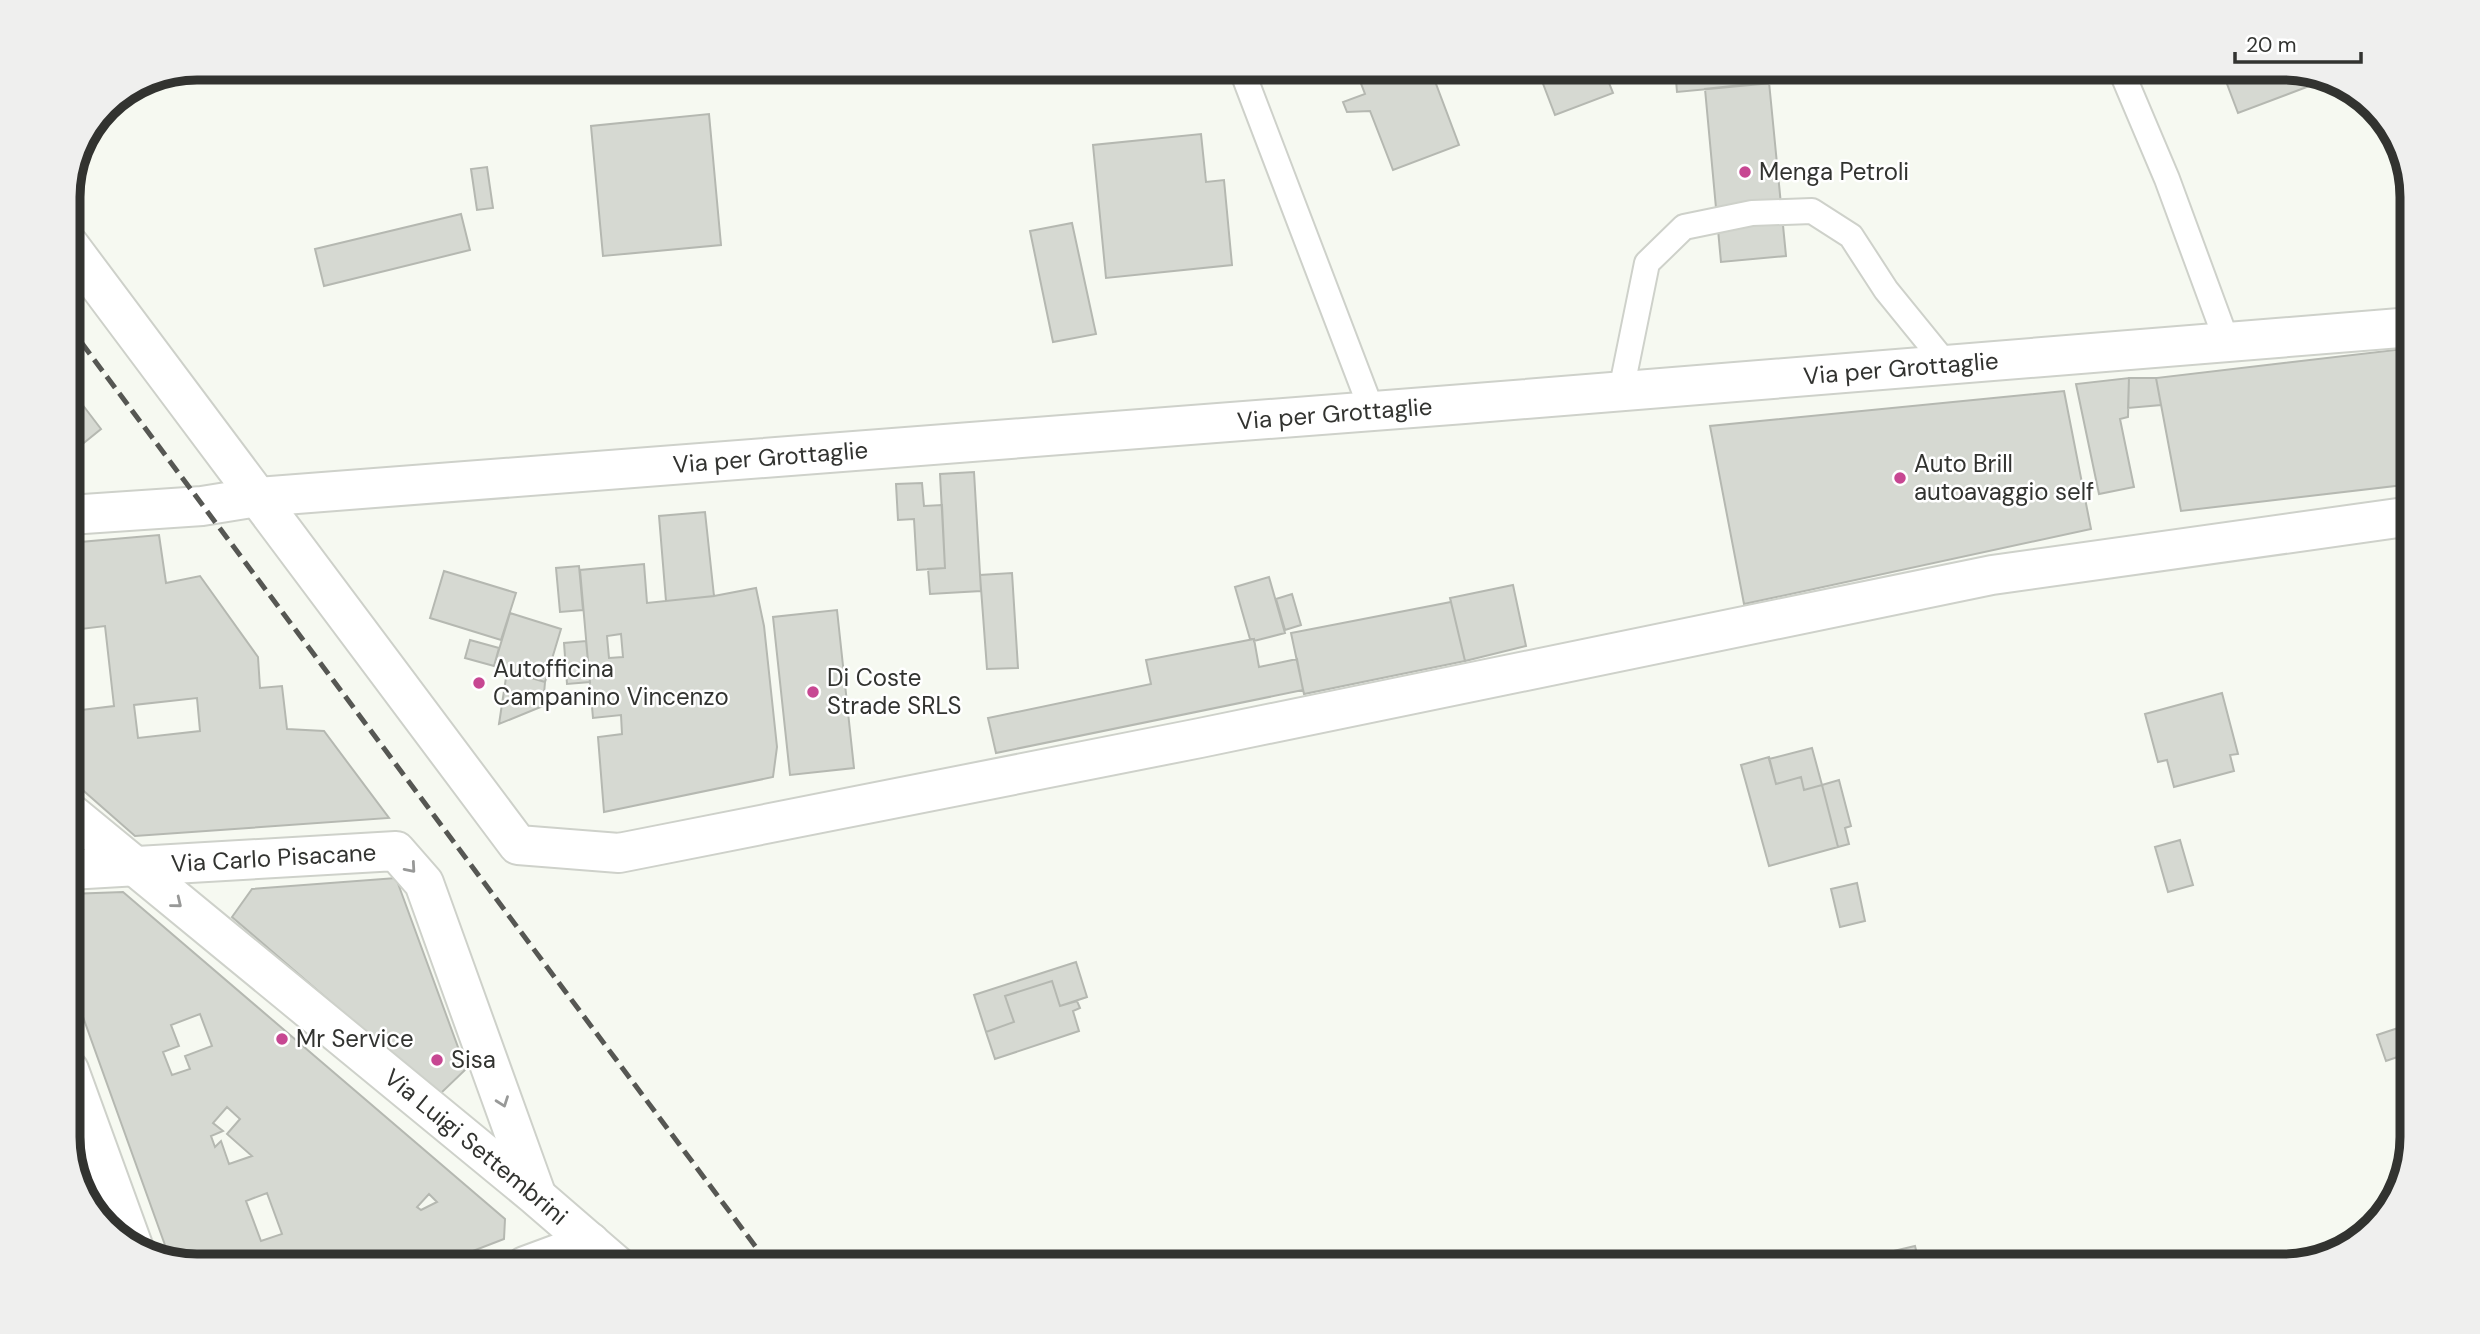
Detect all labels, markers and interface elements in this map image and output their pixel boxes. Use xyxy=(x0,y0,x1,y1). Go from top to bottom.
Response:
scale bar xyxy=(2235,21,2361,65)
text: 20 m xyxy=(2246,31,2297,59)
place label: Menga Petroli xyxy=(1759,156,1909,187)
marker: Menga Petroli xyxy=(1737,164,1753,180)
street label: Via per Grottaglie xyxy=(1802,345,2000,391)
street label: Via per Grottaglie xyxy=(1236,390,1434,436)
street label: Via per Grottaglie xyxy=(672,434,869,480)
place label: Auto Brill autoavaggio self xyxy=(1914,448,2094,507)
marker: Auto Brill autoavaggio self xyxy=(1892,470,1908,486)
place label: Autofficina Campanino Vincenzo xyxy=(493,653,729,712)
place label: Di Coste Strade SRLS xyxy=(827,662,961,721)
marker: Autofficina Campanino Vincenzo xyxy=(471,675,487,691)
marker: Di Coste Strade SRLS xyxy=(805,684,821,700)
street label: Via Carlo Pisacane xyxy=(170,836,377,879)
one-way arrow xyxy=(403,860,415,873)
one-way arrow xyxy=(169,895,182,907)
place label: Mr Service xyxy=(296,1023,414,1054)
marker: Mr Service xyxy=(274,1031,290,1047)
place label: Sisa xyxy=(451,1044,496,1075)
marker: Sisa xyxy=(429,1052,445,1068)
street label: Via Luigi Settembrini xyxy=(378,1062,574,1231)
one-way arrow xyxy=(495,1095,509,1108)

